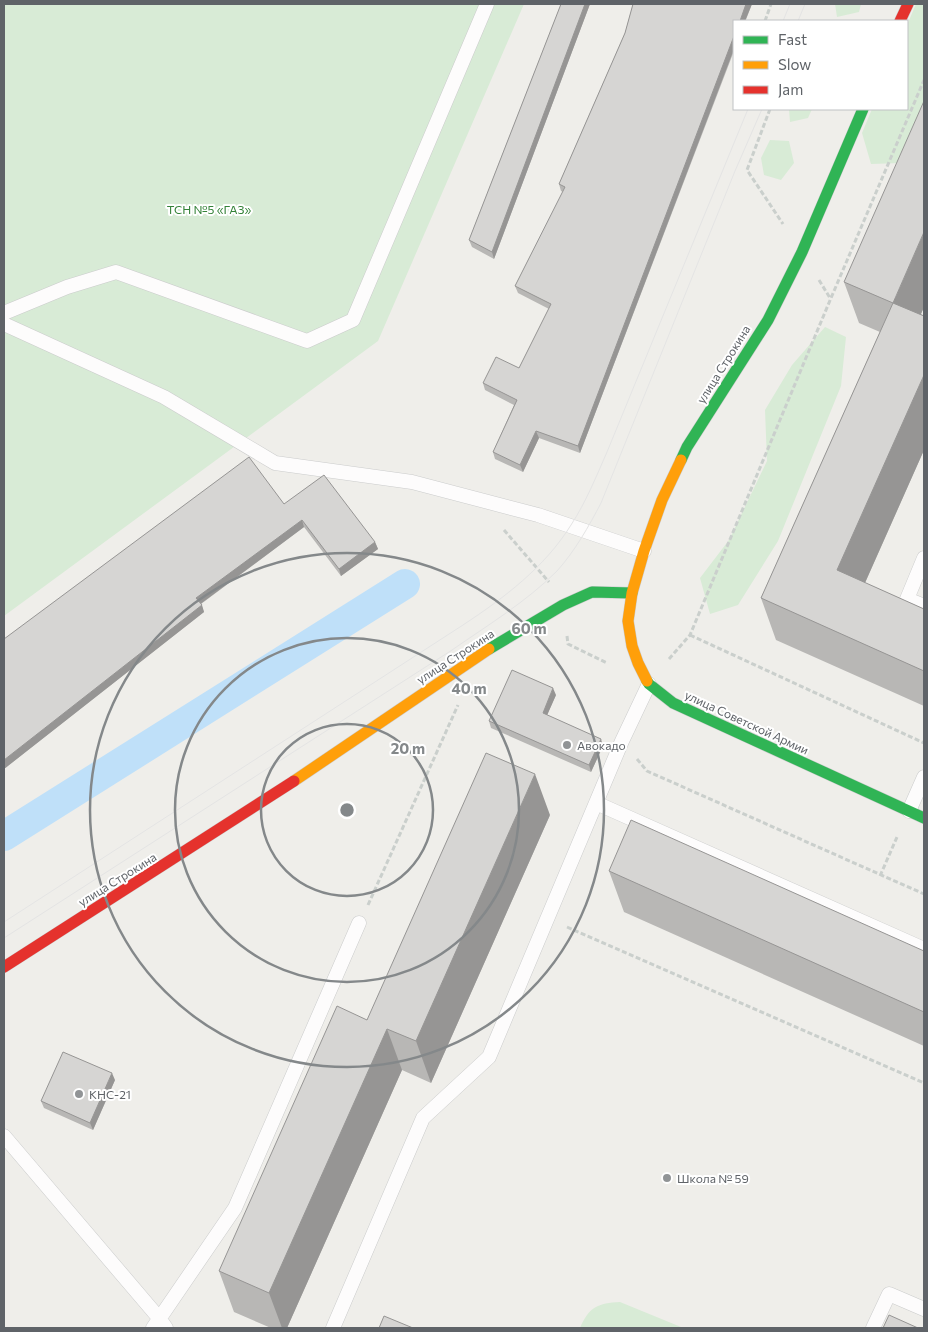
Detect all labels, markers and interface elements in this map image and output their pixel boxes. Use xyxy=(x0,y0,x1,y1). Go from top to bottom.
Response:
legend xyxy=(733,20,908,110)
text: Fast xyxy=(778,30,807,48)
text: Slow xyxy=(778,55,811,73)
text: Jam xyxy=(778,80,803,98)
park label: ТСН №5 «ГАЗ» xyxy=(167,202,251,216)
street label: улица Строкина xyxy=(693,322,753,406)
text: 60 m xyxy=(511,619,547,637)
street label: улица Строкина xyxy=(414,626,496,686)
text: 40 m xyxy=(451,679,487,697)
street label: улица Советской Армии xyxy=(683,687,811,757)
place label: Авокадо xyxy=(577,738,626,752)
text: 20 m xyxy=(391,739,425,757)
marker: Авокадо xyxy=(561,739,573,751)
centre of rings xyxy=(338,801,356,819)
street label: улица Строкина xyxy=(75,849,159,909)
place label: КНС-21 xyxy=(89,1087,131,1101)
marker: КНС-21 xyxy=(73,1088,85,1100)
place label: Школа № 59 xyxy=(677,1171,749,1185)
marker: Школа № 59 xyxy=(661,1172,673,1184)

